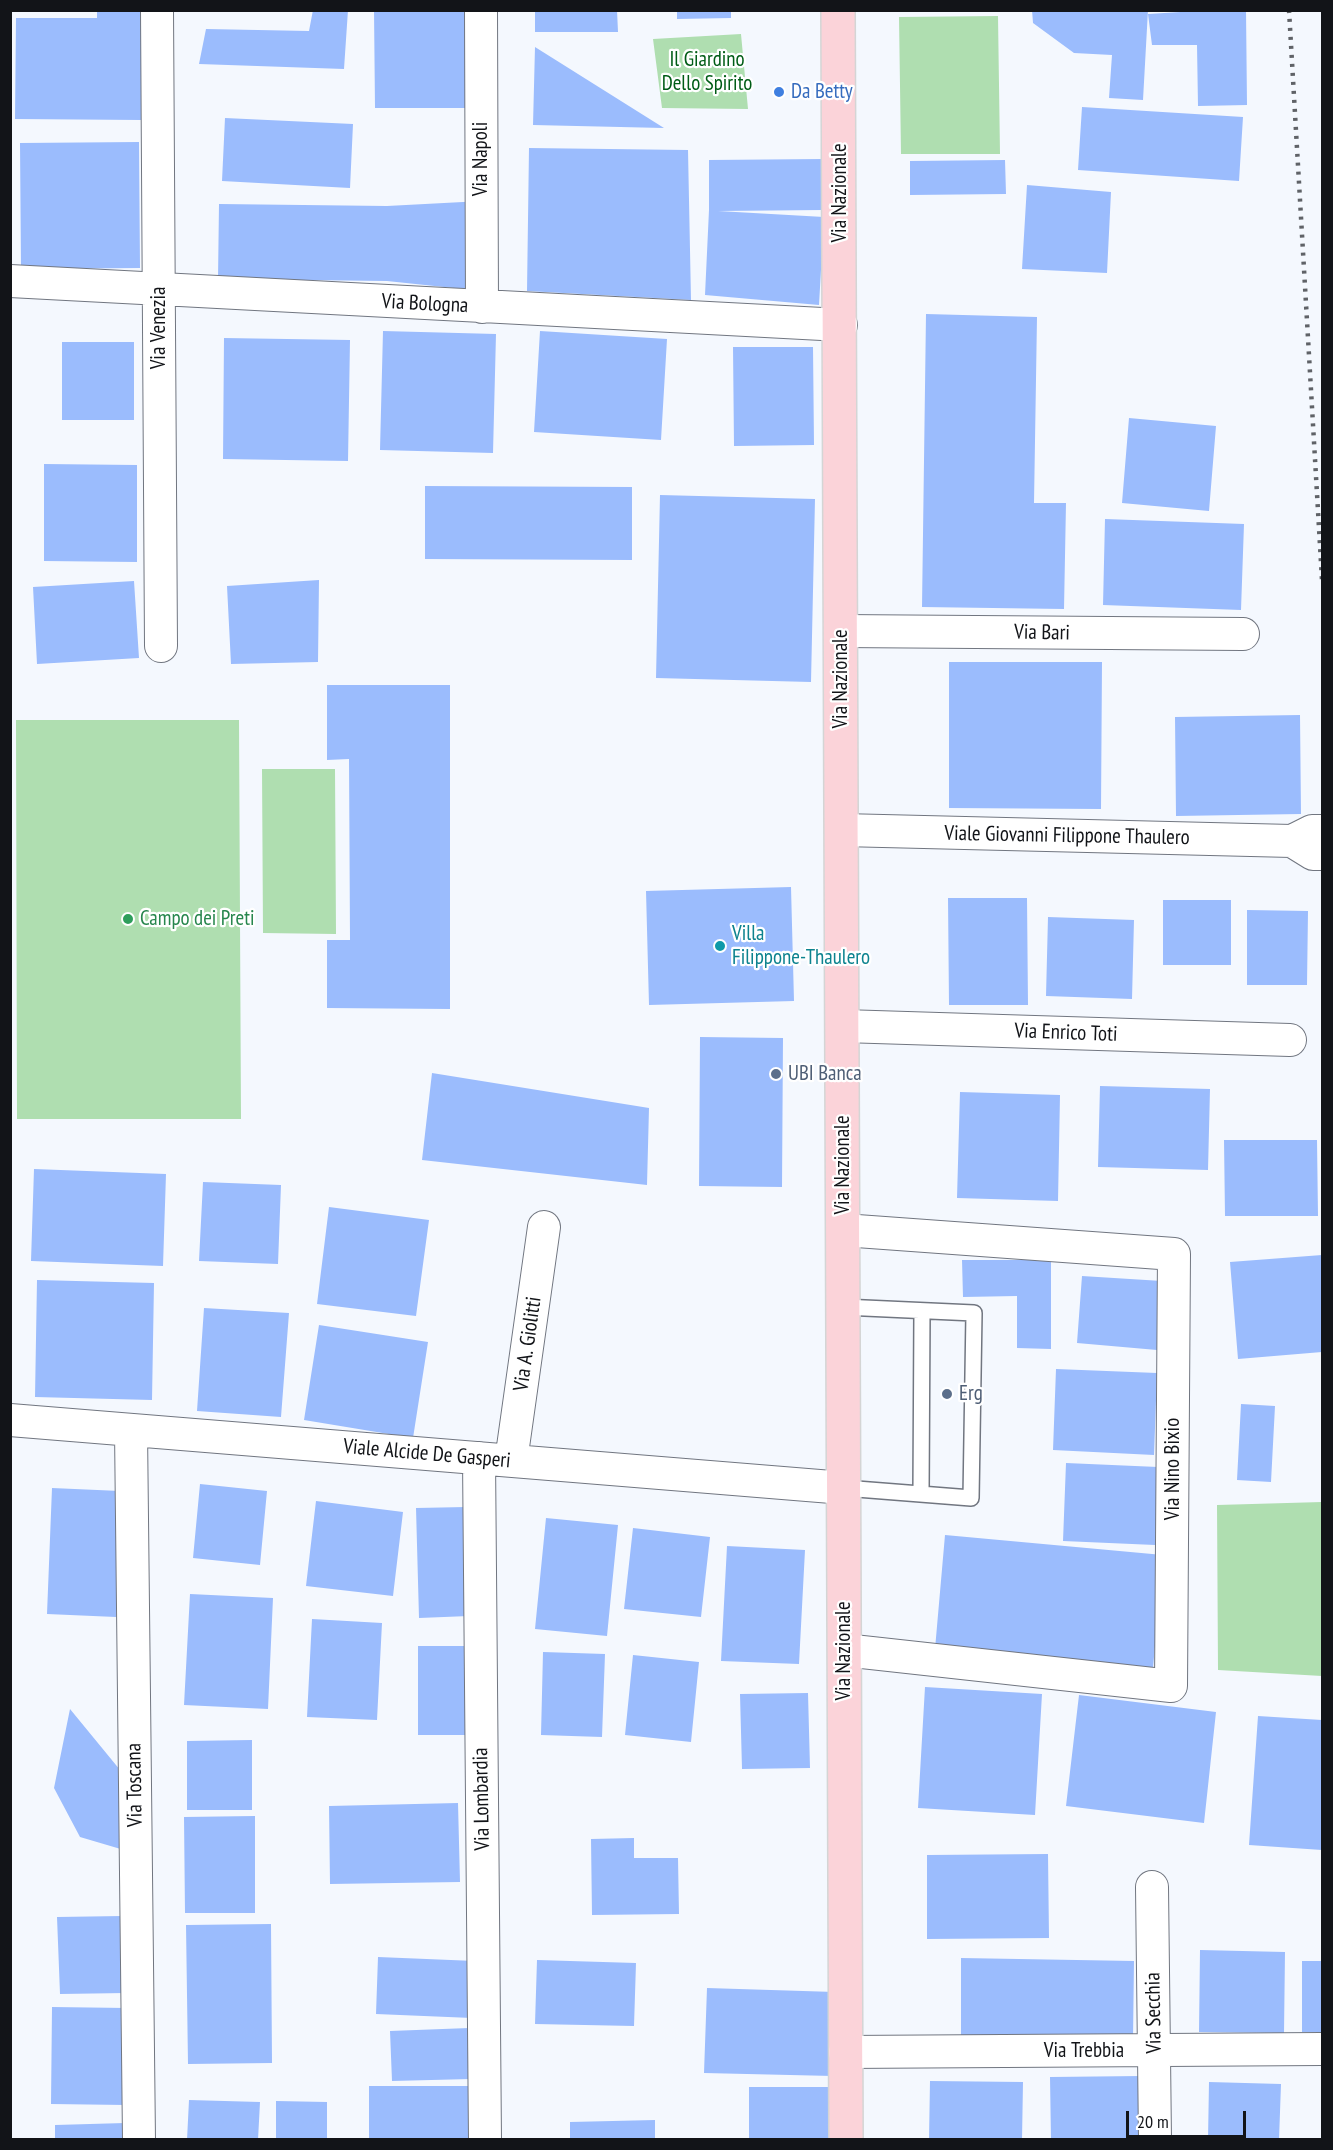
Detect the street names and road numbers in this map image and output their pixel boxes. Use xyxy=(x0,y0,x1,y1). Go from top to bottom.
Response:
street label: Via Napoli xyxy=(468,122,494,196)
street label: Via Nazionale xyxy=(827,143,853,243)
street label: Via Venezia xyxy=(146,287,172,369)
street label: Via Bologna xyxy=(381,289,469,319)
street label: Via Bari xyxy=(1014,620,1070,646)
street label: Via Nazionale xyxy=(828,629,854,729)
street label: Viale Giovanni Filippone Thaulero xyxy=(944,821,1190,851)
street label: Via Enrico Toti xyxy=(1014,1019,1118,1047)
street label: Via Nazionale xyxy=(830,1115,856,1215)
street label: Via A. Giolitti xyxy=(509,1295,547,1393)
street label: Via Nino Bixio xyxy=(1160,1418,1186,1520)
street label: Viale Alcide De Gasperi xyxy=(342,1434,512,1474)
street label: Via Nazionale xyxy=(831,1601,857,1701)
street label: Via Toscana xyxy=(122,1743,148,1827)
street label: Via Lombardia xyxy=(469,1747,495,1851)
street label: Via Secchia xyxy=(1141,1972,1167,2054)
street label: Via Trebbia xyxy=(1044,2038,1124,2064)

